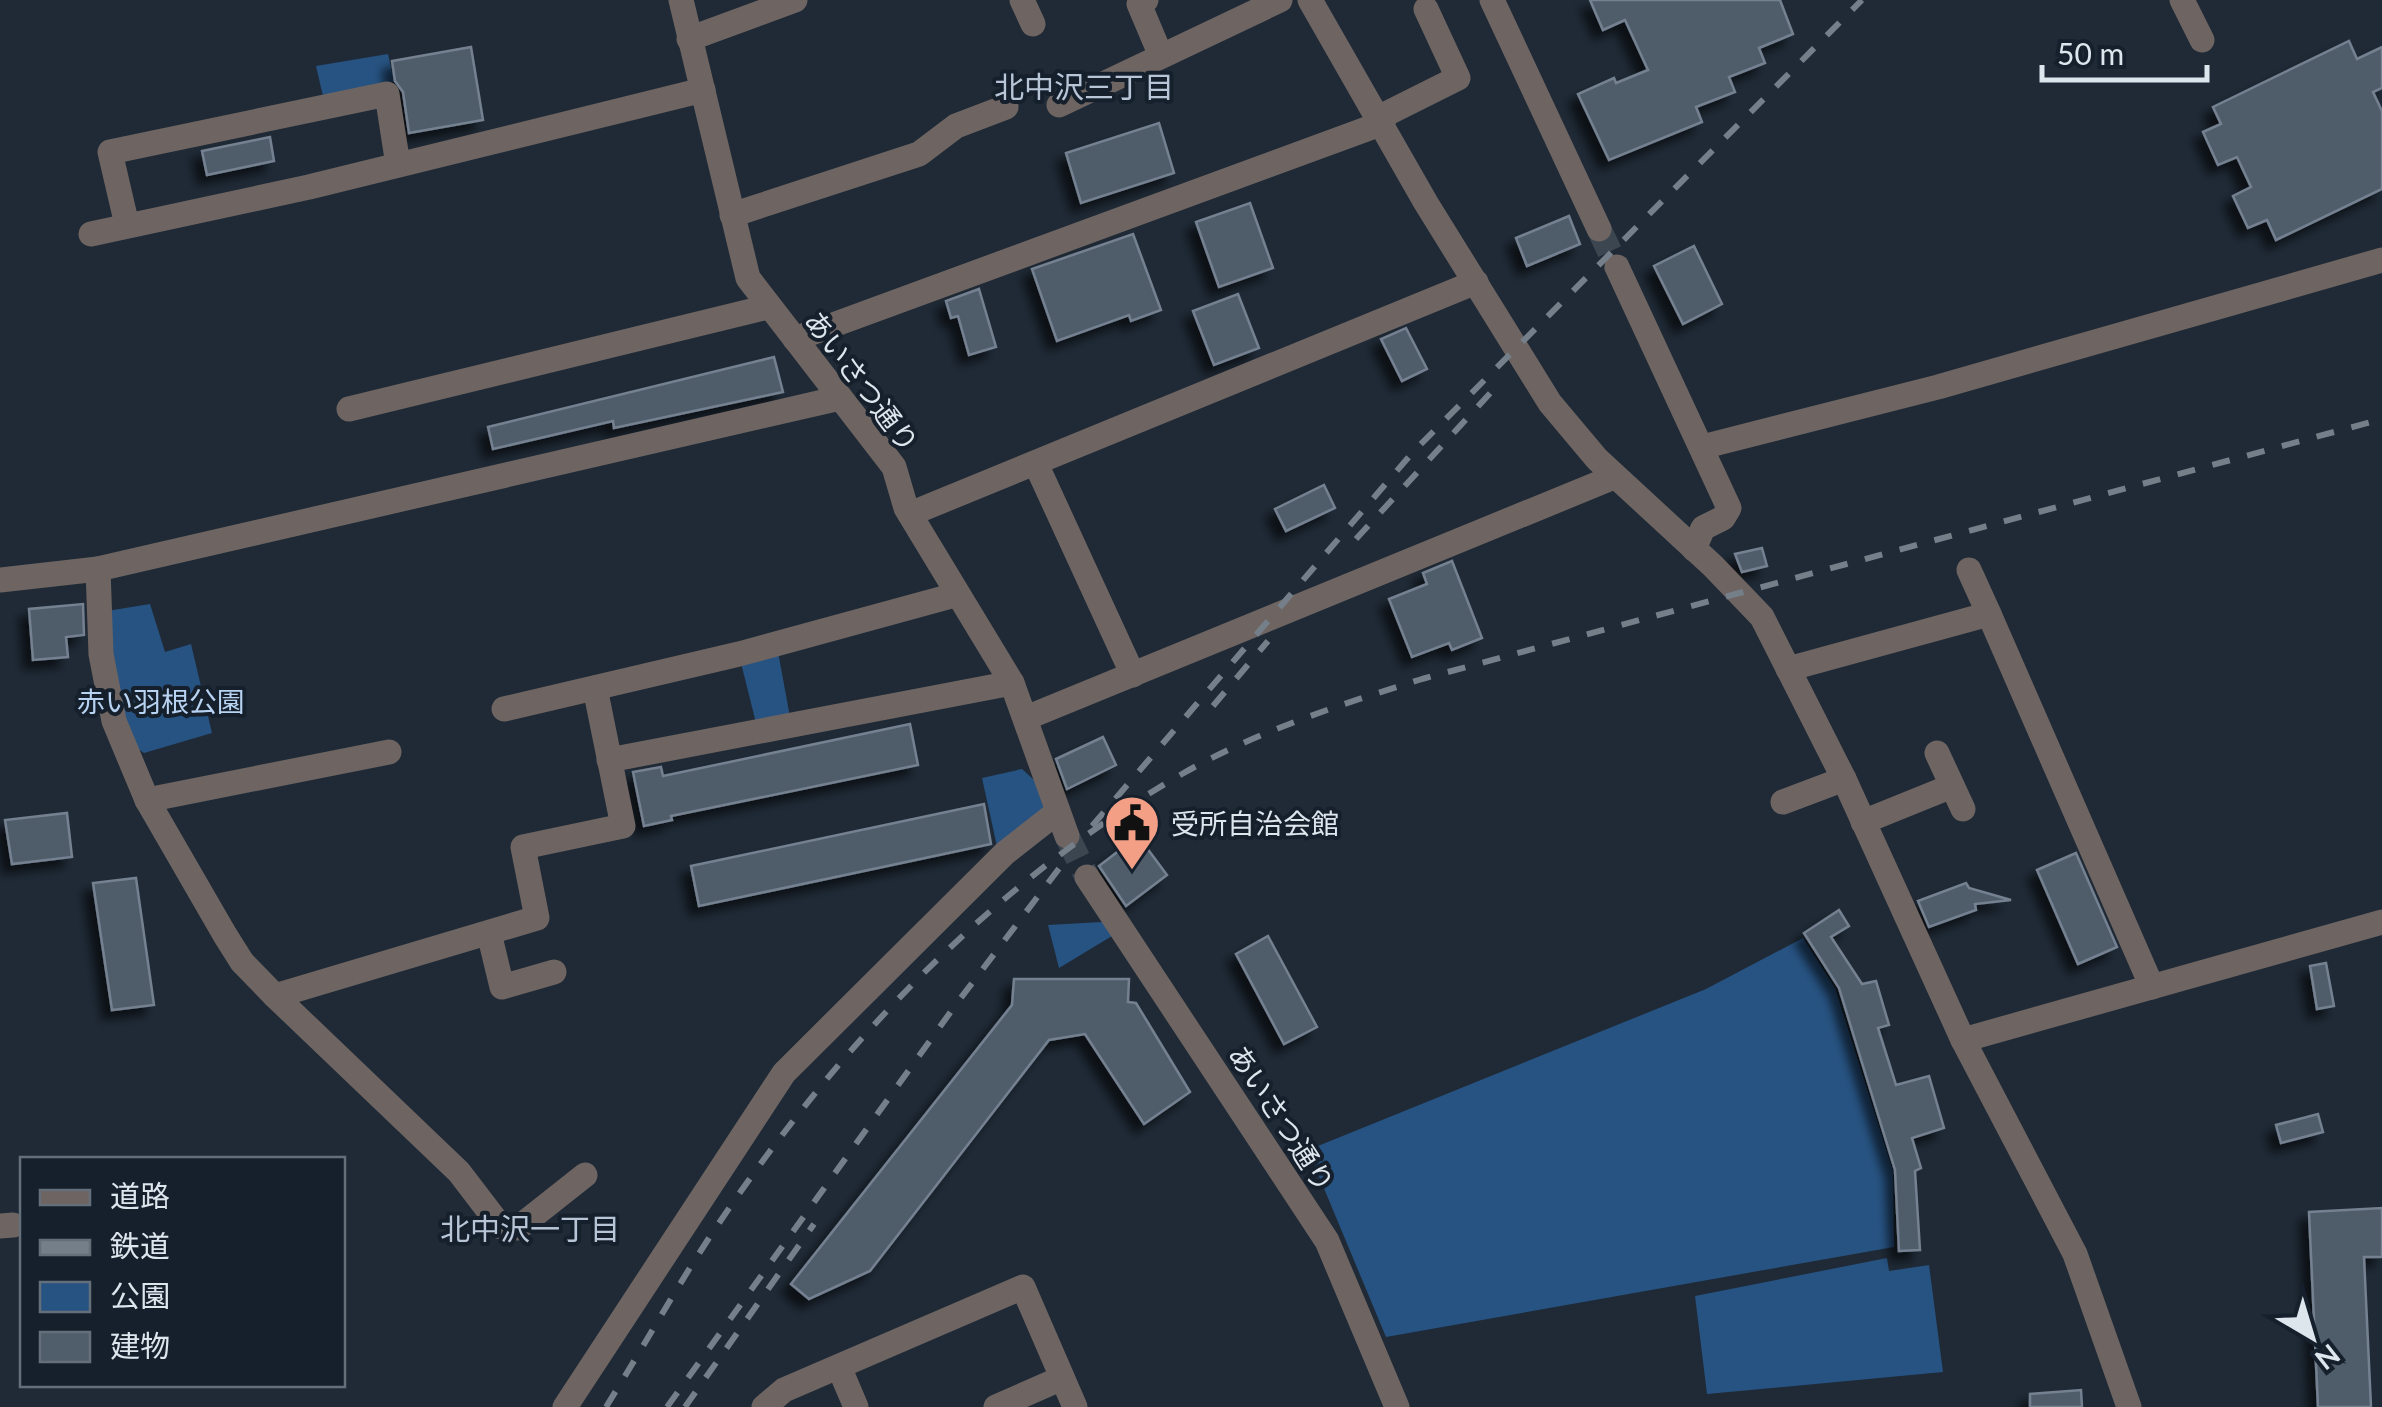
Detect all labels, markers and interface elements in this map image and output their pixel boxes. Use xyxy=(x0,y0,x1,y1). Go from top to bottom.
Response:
scale bar xyxy=(2042,20,2207,82)
text: 50 m xyxy=(2057,35,2124,71)
district label: 北中沢三丁目 xyxy=(994,68,1174,104)
street label: あいさつ通り xyxy=(798,304,926,458)
park label: 赤い羽根公園 xyxy=(77,684,245,718)
public building icon: 受所自治会館 xyxy=(1102,793,1162,872)
place label: 受所自治会館 xyxy=(1171,806,1339,840)
street label: あいさつ通り xyxy=(1222,1038,1342,1198)
legend xyxy=(20,1157,345,1387)
text: 道路 xyxy=(110,1177,170,1213)
district label: 北中沢一丁目 xyxy=(440,1210,620,1246)
text: 鉄道 xyxy=(110,1227,170,1263)
text: 公園 xyxy=(110,1277,170,1313)
north arrow xyxy=(2262,1287,2362,1387)
text: 建物 xyxy=(110,1327,170,1363)
text: N xyxy=(2309,1337,2347,1378)

